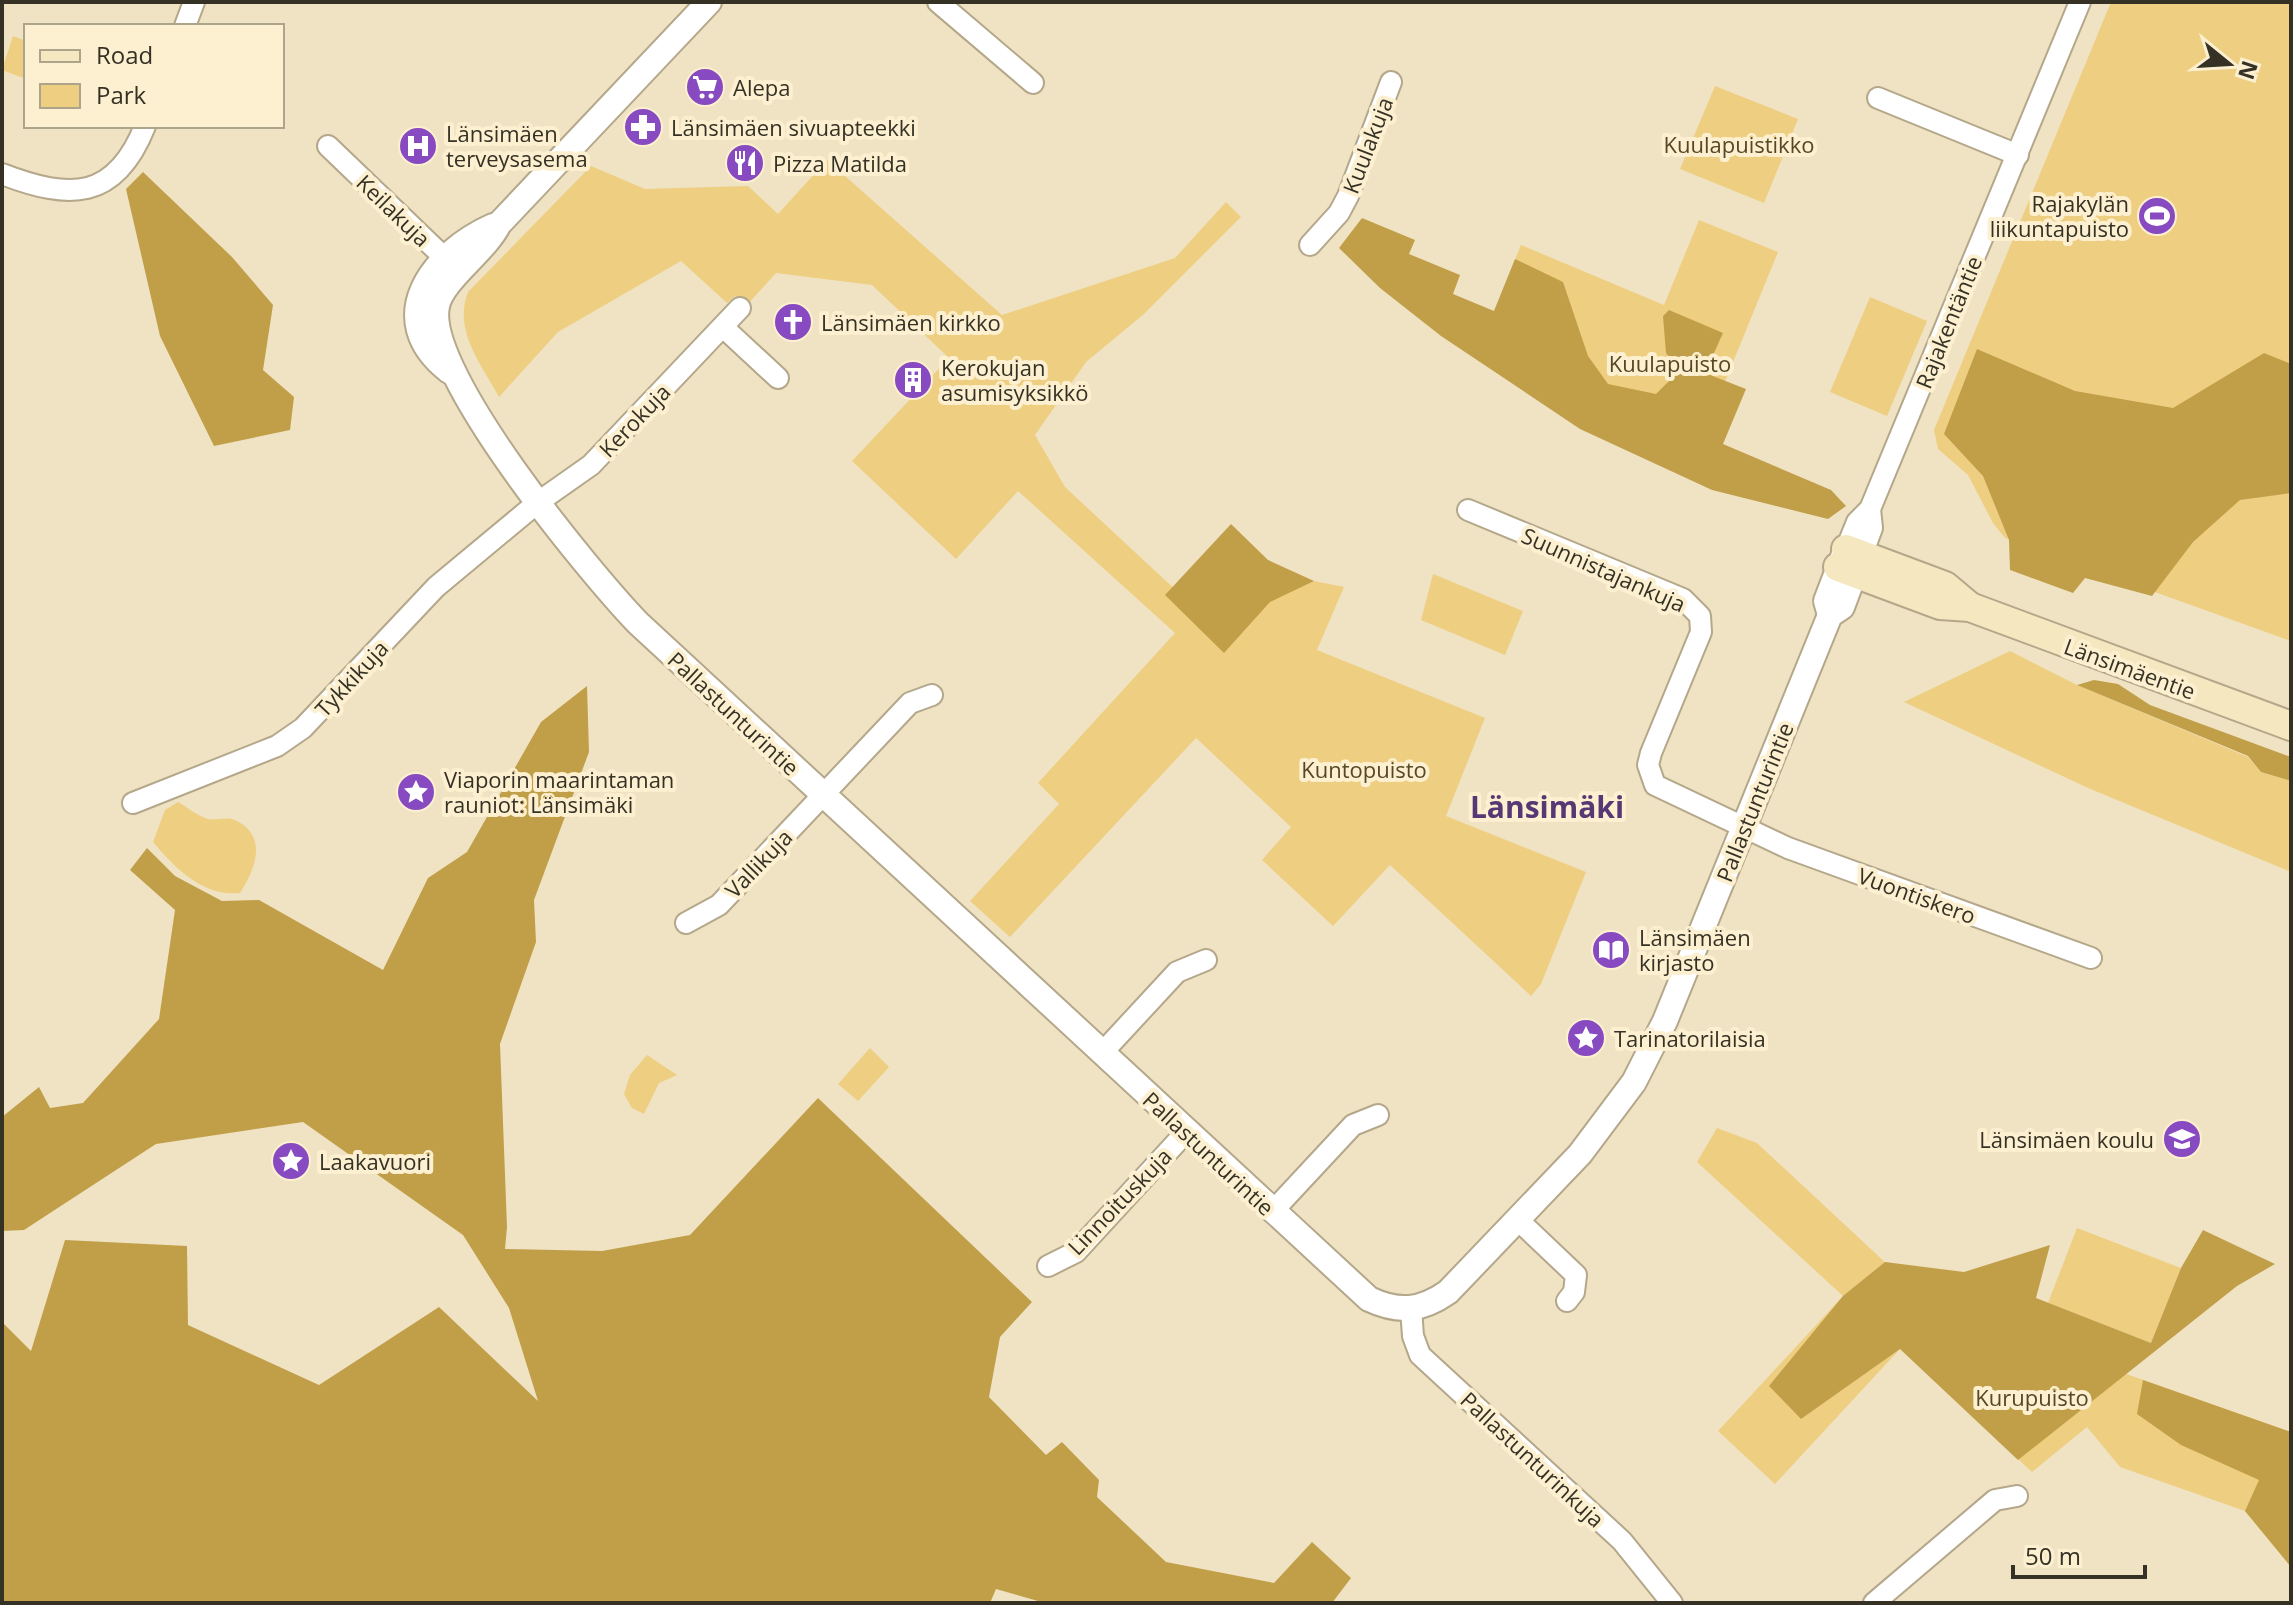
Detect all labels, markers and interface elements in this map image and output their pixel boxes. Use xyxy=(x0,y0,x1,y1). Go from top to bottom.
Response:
legend xyxy=(24,24,284,128)
north arrow xyxy=(2189,24,2269,104)
text: Road xyxy=(96,38,153,71)
text: N xyxy=(2232,57,2266,84)
supermarket icon: Alepa xyxy=(684,66,726,108)
place label: Alepa xyxy=(733,72,791,102)
text: Park xyxy=(96,78,147,111)
street label: Kuulakuja xyxy=(1335,92,1399,198)
pharmacy icon: Länsimäen sivuapteekki xyxy=(622,106,664,148)
place label: Länsimäen sivuapteekki xyxy=(671,112,916,142)
place label: Länsimäen terveysasema xyxy=(446,118,588,173)
hospital icon: Länsimäen terveysasema xyxy=(397,125,439,167)
park label: Kuulapuistikko xyxy=(1664,129,1814,159)
restaurant icon: Pizza Matilda xyxy=(724,142,766,184)
place label: Pizza Matilda xyxy=(773,148,907,178)
street label: Keilakuja xyxy=(350,167,438,253)
place label: Rajakylän liikuntapuisto xyxy=(1990,188,2129,243)
sports icon: Rajakylän liikuntapuisto xyxy=(2136,195,2178,237)
street label: Rajakentäntie xyxy=(1908,251,1988,393)
church icon: Länsimäen kirkko xyxy=(772,301,814,343)
place label: Länsimäen kirkko xyxy=(821,307,1001,337)
park label: Kuulapuisto xyxy=(1609,348,1731,378)
place label: Kerokujan asumisyksikkö xyxy=(941,352,1089,407)
building icon: Kerokujan asumisyksikkö xyxy=(892,359,934,401)
street label: Kerokuja xyxy=(592,377,676,463)
street label: Suunnistajankuja xyxy=(1517,519,1691,619)
street label: Länsimäentie xyxy=(2060,630,2200,706)
street label: Tykkikuja xyxy=(308,633,394,723)
street label: Pallastunturintie xyxy=(662,644,806,782)
street label: Pallastunturintie xyxy=(1708,718,1800,886)
park label: Kuntopuisto xyxy=(1301,754,1427,784)
place label: Viaporin maarintaman rauniot: Länsimäki xyxy=(444,764,674,819)
place icon: Viaporin maarintaman rauniot: Länsimäki xyxy=(395,771,437,813)
district label: Länsimäki xyxy=(1470,786,1624,827)
street label: Vallikuja xyxy=(718,822,798,904)
street label: Vuontiskero xyxy=(1854,860,1980,930)
place label: Länsimäen kirjasto xyxy=(1639,922,1751,977)
library icon: Länsimäen kirjasto xyxy=(1590,929,1632,971)
place icon: Tarinatorilaisia xyxy=(1565,1017,1607,1059)
place label: Tarinatorilaisia xyxy=(1614,1023,1766,1053)
street label: Pallastunturintie xyxy=(1137,1084,1281,1222)
school or university icon: Länsimäen koulu xyxy=(2161,1118,2203,1160)
place label: Länsimäen koulu xyxy=(1979,1124,2154,1154)
place icon: Laakavuori xyxy=(270,1140,312,1182)
street label: Linnoituskuja xyxy=(1060,1141,1178,1261)
place label: Laakavuori xyxy=(319,1146,431,1176)
park label: Kurupuisto xyxy=(1975,1382,2089,1412)
street label: Pallastunturinkuja xyxy=(1455,1384,1611,1534)
scale bar xyxy=(2013,1529,2145,1579)
text: 50 m xyxy=(2025,1539,2081,1572)

